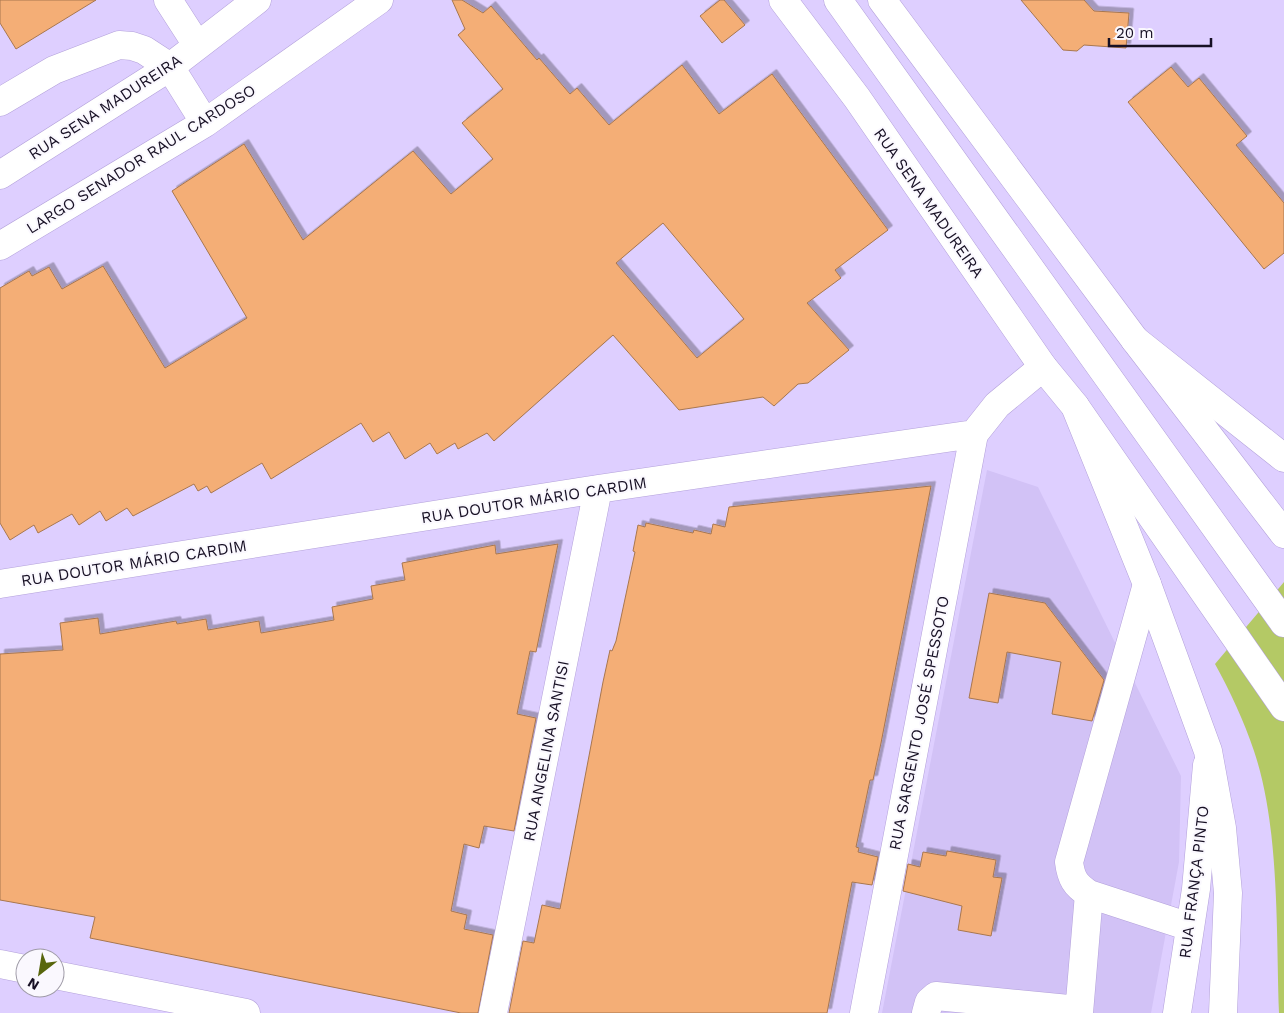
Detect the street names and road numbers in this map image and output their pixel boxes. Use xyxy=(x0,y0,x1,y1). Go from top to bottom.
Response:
street label: RUA SENA MADUREIRA xyxy=(25,50,185,164)
street label: LARGO SENADOR RAUL CARDOSO xyxy=(23,80,259,238)
street label: RUA SENA MADUREIRA xyxy=(870,124,988,282)
street label: RUA DOUTOR MÁRIO CARDIM xyxy=(420,473,648,527)
street label: RUA DOUTOR MÁRIO CARDIM xyxy=(20,536,248,590)
street label: RUA SARGENTO JOSÉ SPESSOTO xyxy=(885,594,953,852)
street label: RUA ANGELINA SANTISI xyxy=(519,659,573,843)
street label: RUA FRANÇA PINTO xyxy=(1175,805,1213,959)

